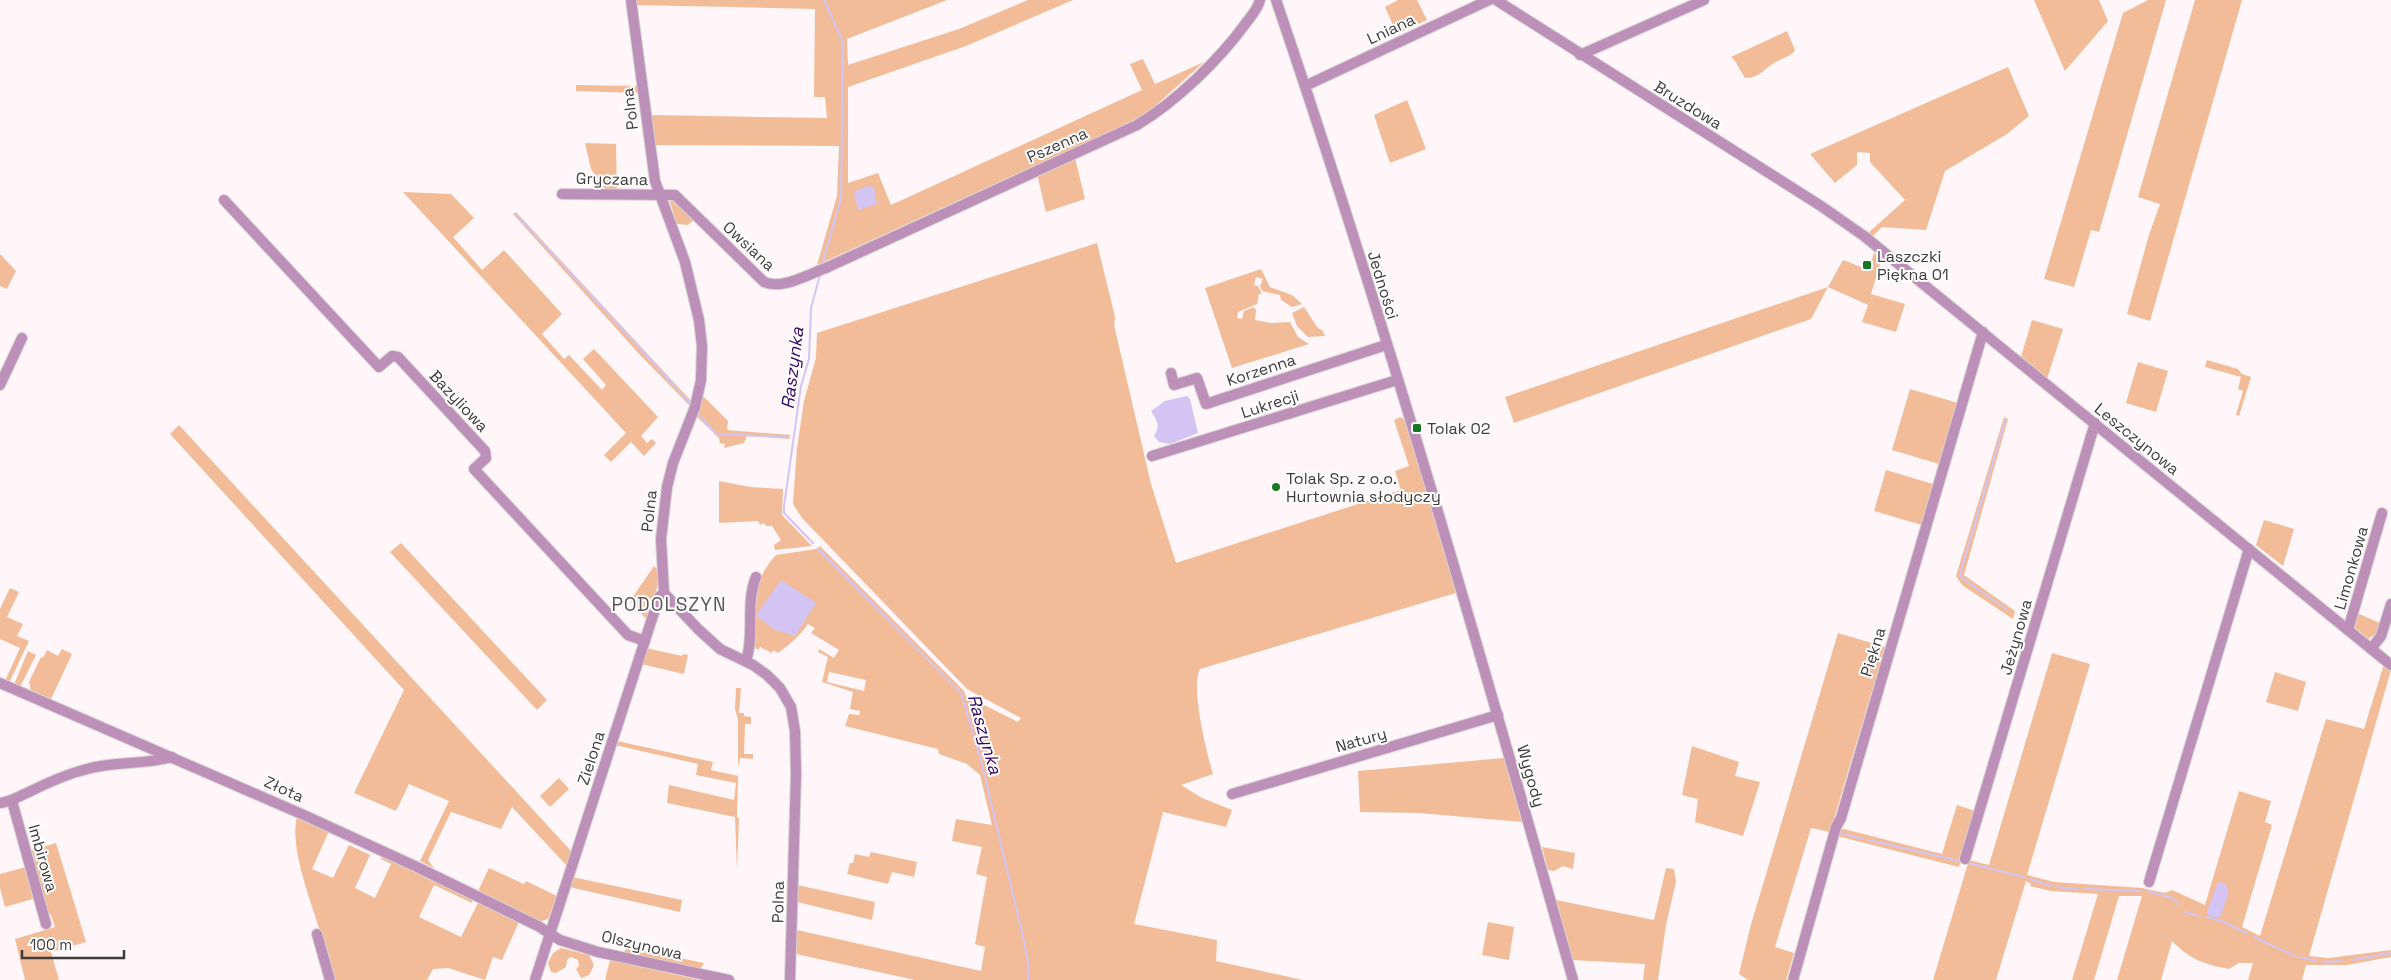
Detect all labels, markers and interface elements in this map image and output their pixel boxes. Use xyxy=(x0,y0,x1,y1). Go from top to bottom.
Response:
street label: Lniana xyxy=(1364,9,1418,49)
street label: Bruzdowa xyxy=(1650,76,1726,134)
street label: Polna xyxy=(617,87,643,131)
street label: Pszenna xyxy=(1023,122,1091,168)
street label: Gryczana xyxy=(576,168,648,190)
street label: Owsiana xyxy=(718,216,780,276)
place label: Laszczki Piękna 01 xyxy=(1877,246,1949,285)
street label: Jedności xyxy=(1363,248,1403,322)
marker: Laszczki Piękna 01 xyxy=(1861,259,1873,271)
water label: Raszynka xyxy=(776,325,809,410)
street label: Korzenna xyxy=(1224,349,1298,391)
street label: Bazyliowa xyxy=(425,366,493,436)
street label: Lukrecji xyxy=(1238,385,1302,423)
street label: Leszczynowa xyxy=(2090,398,2184,480)
place label: Tolak 02 xyxy=(1427,418,1490,439)
marker: Tolak 02 xyxy=(1411,422,1423,434)
place label: Tolak Sp. z o.o. Hurtownia słodyczy xyxy=(1286,468,1441,507)
marker: Tolak Sp. z o.o. Hurtownia słodyczy xyxy=(1270,481,1282,493)
street label: Polna xyxy=(636,489,662,533)
street label: Limonkowa xyxy=(2329,524,2373,612)
district label: PODOLSZYN xyxy=(611,592,727,617)
street label: Jeżynowa xyxy=(1995,597,2037,677)
street label: Piękna xyxy=(1856,625,1890,679)
water label: Raszynka xyxy=(963,691,1008,777)
street label: Natury xyxy=(1333,723,1389,757)
street label: Zielona xyxy=(572,728,610,788)
street label: Wygody xyxy=(1512,742,1550,810)
street label: Złota xyxy=(261,771,307,807)
street label: Imbirowa xyxy=(23,822,63,894)
street label: Polna xyxy=(767,881,789,923)
street label: Olszynowa xyxy=(599,925,685,965)
scale bar xyxy=(22,928,125,960)
text: 100 m xyxy=(30,935,72,954)

